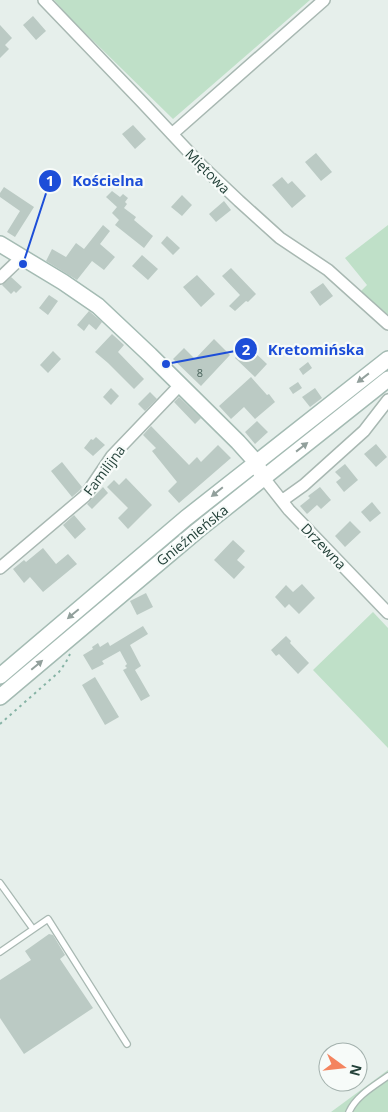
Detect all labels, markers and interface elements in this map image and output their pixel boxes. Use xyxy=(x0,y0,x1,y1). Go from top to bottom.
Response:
street label: Miętowa xyxy=(181,144,235,198)
callout: Kościelna xyxy=(37,166,154,196)
text: 1 xyxy=(46,170,54,190)
text: Kościelna xyxy=(72,170,144,190)
callout: Kretomińska xyxy=(233,334,374,364)
text: 2 xyxy=(242,339,251,359)
text: Kretomińska xyxy=(268,339,364,359)
house number: 8 xyxy=(197,365,203,380)
one-way arrow xyxy=(357,372,370,383)
street label: Familijna xyxy=(79,441,129,499)
one-way arrow xyxy=(295,441,308,452)
one-way arrow xyxy=(211,487,224,498)
street label: Gnieźnieńska xyxy=(152,500,232,570)
street label: Drzewna xyxy=(297,519,351,573)
one-way arrow xyxy=(67,608,80,619)
one-way arrow xyxy=(31,660,44,671)
north arrow xyxy=(318,1042,368,1092)
text: N xyxy=(345,1063,367,1078)

